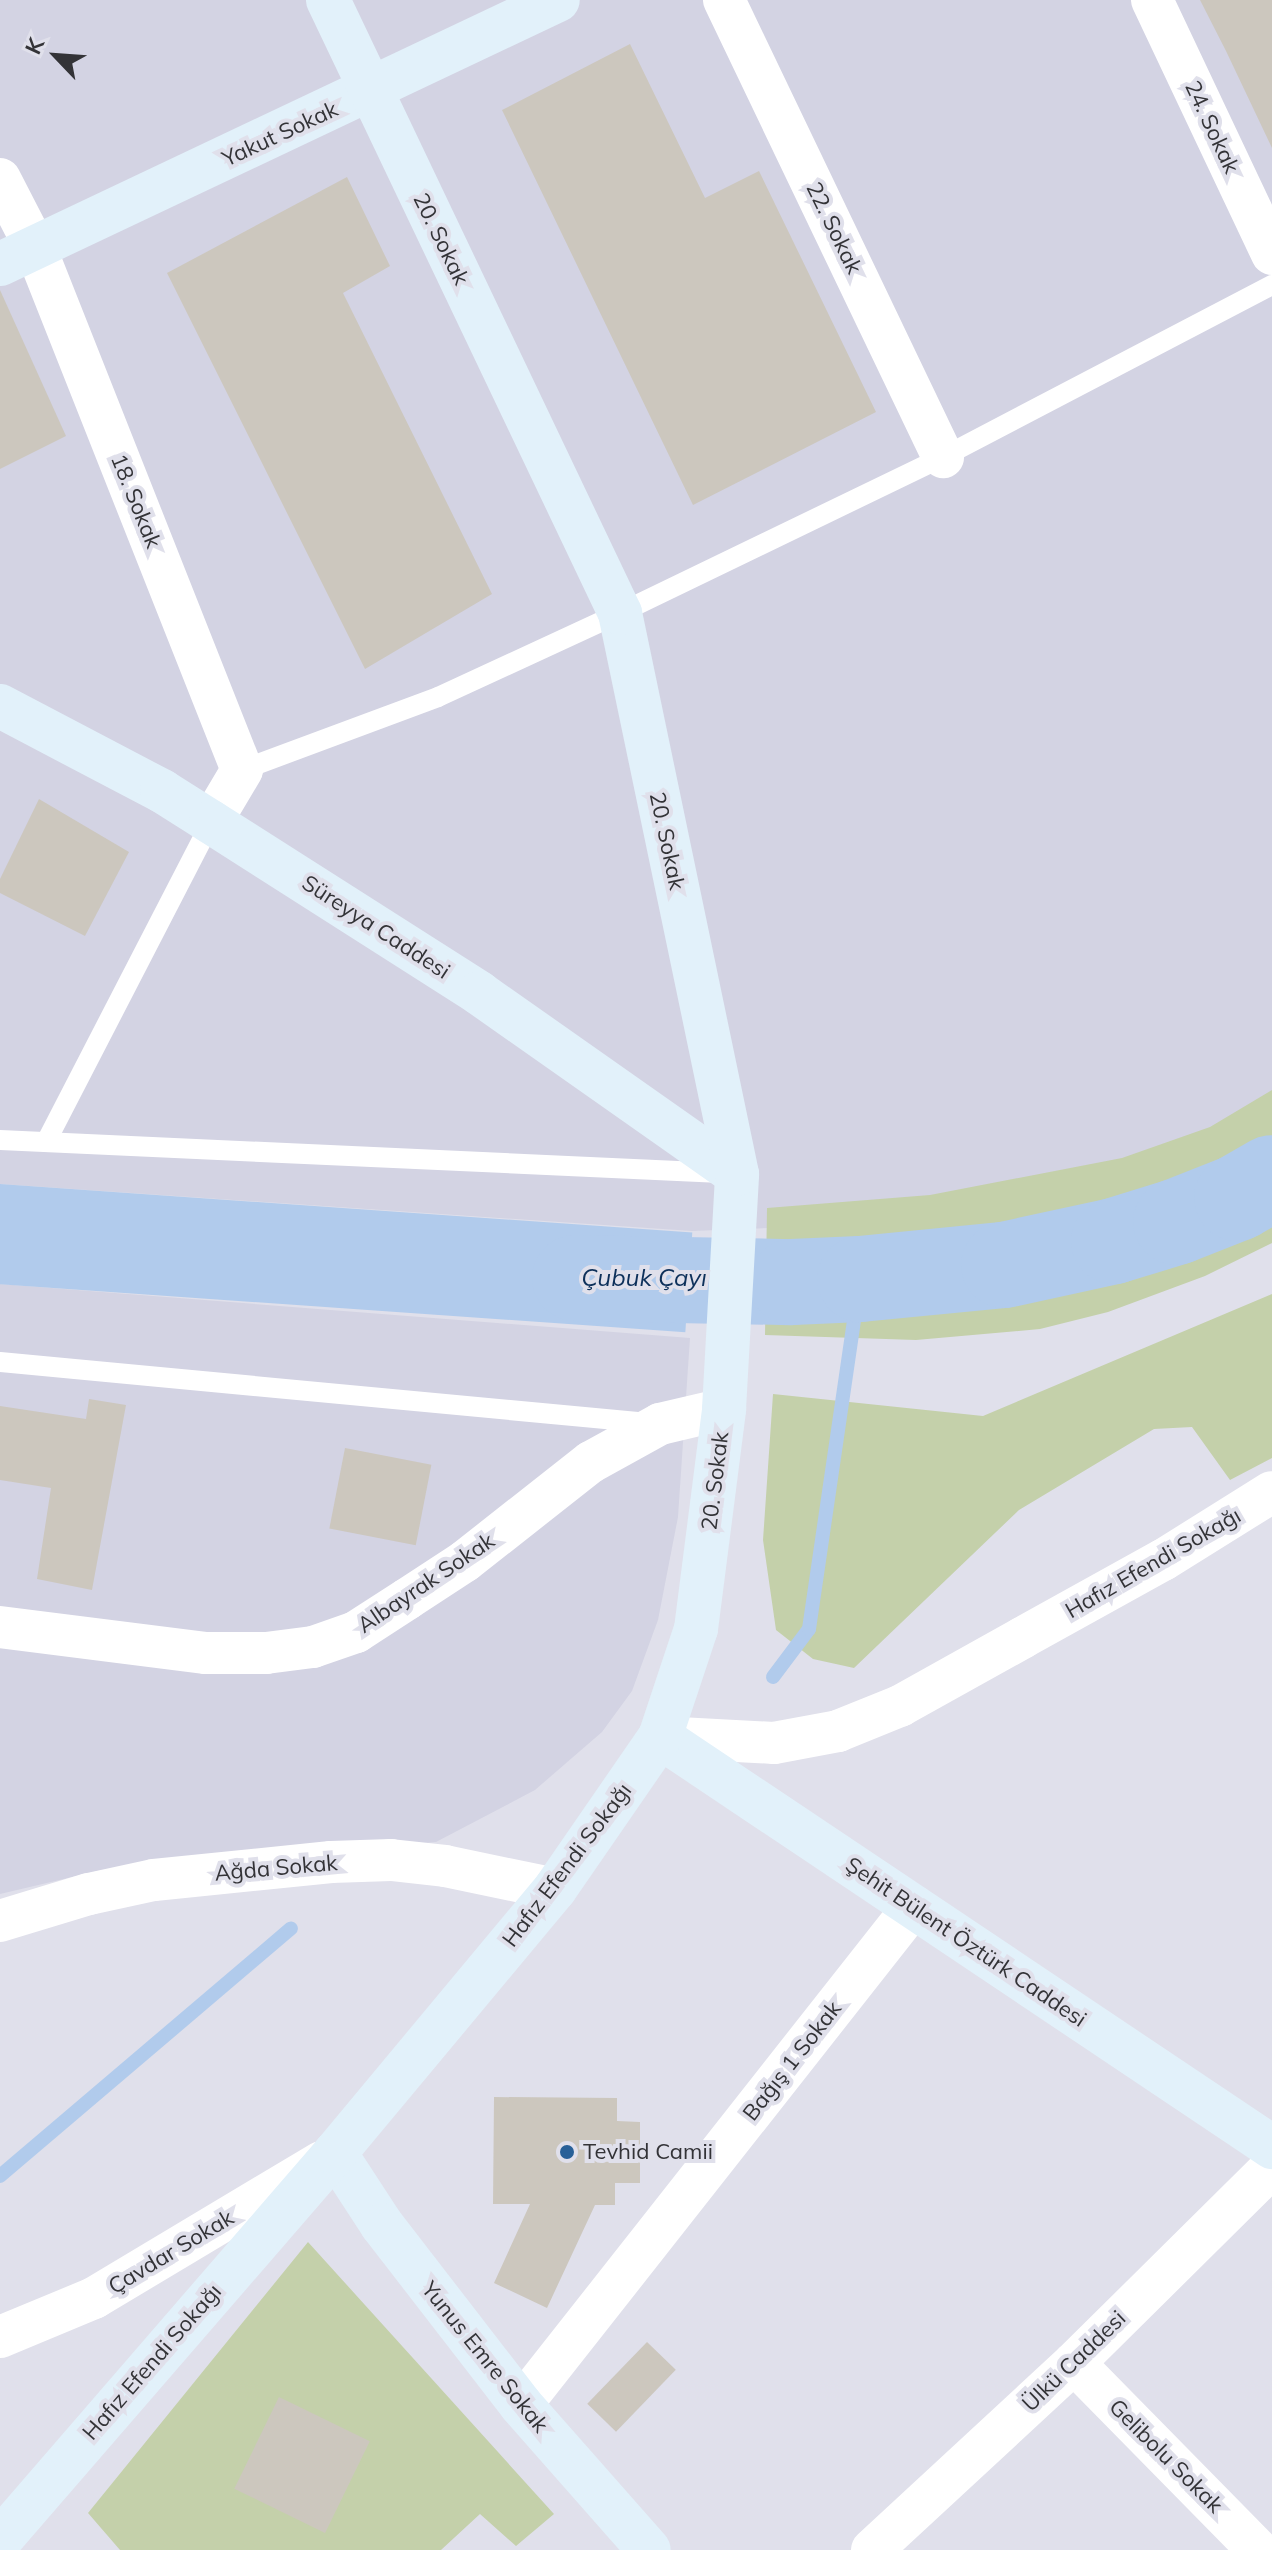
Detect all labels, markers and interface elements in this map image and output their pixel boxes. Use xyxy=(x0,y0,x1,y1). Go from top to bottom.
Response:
north arrow xyxy=(16,16,96,96)
text: K xyxy=(18,33,50,58)
street label: 24. Sokak xyxy=(1179,76,1245,178)
street label: Yakut Sokak xyxy=(218,96,342,172)
street label: 22. Sokak xyxy=(800,178,868,278)
street label: 20. Sokak xyxy=(407,189,475,289)
street label: 18. Sokak xyxy=(105,450,167,552)
street label: 20. Sokak xyxy=(644,790,690,892)
street label: Süreyya Caddesi xyxy=(297,869,455,985)
water label: Çubuk Çayı xyxy=(581,1264,707,1292)
street label: 20. Sokak xyxy=(696,1430,734,1532)
street label: Hafız Efendi Sokağı xyxy=(1061,1502,1245,1624)
street label: Albayrak Sokak xyxy=(352,1527,500,1639)
street label: Hafız Efendi Sokağı xyxy=(497,1778,637,1952)
street label: Ağda Sokak xyxy=(213,1849,339,1887)
street label: Şehit Bülent Öztürk Caddesi xyxy=(841,1851,1091,2033)
street label: Bağış 1 Sokak xyxy=(737,1996,847,2126)
place label: Tevhid Camii xyxy=(583,2139,713,2165)
marker: Tevhid Camii xyxy=(558,2143,576,2161)
street label: Çavdar Sokak xyxy=(104,2204,238,2300)
street label: Yunus Emre Sokak xyxy=(416,2276,554,2438)
street label: Hafız Efendi Sokağı xyxy=(77,2279,227,2445)
street label: Ülkü Caddesi xyxy=(1017,2305,1131,2417)
street label: Gelibolu Sokak xyxy=(1104,2394,1228,2518)

